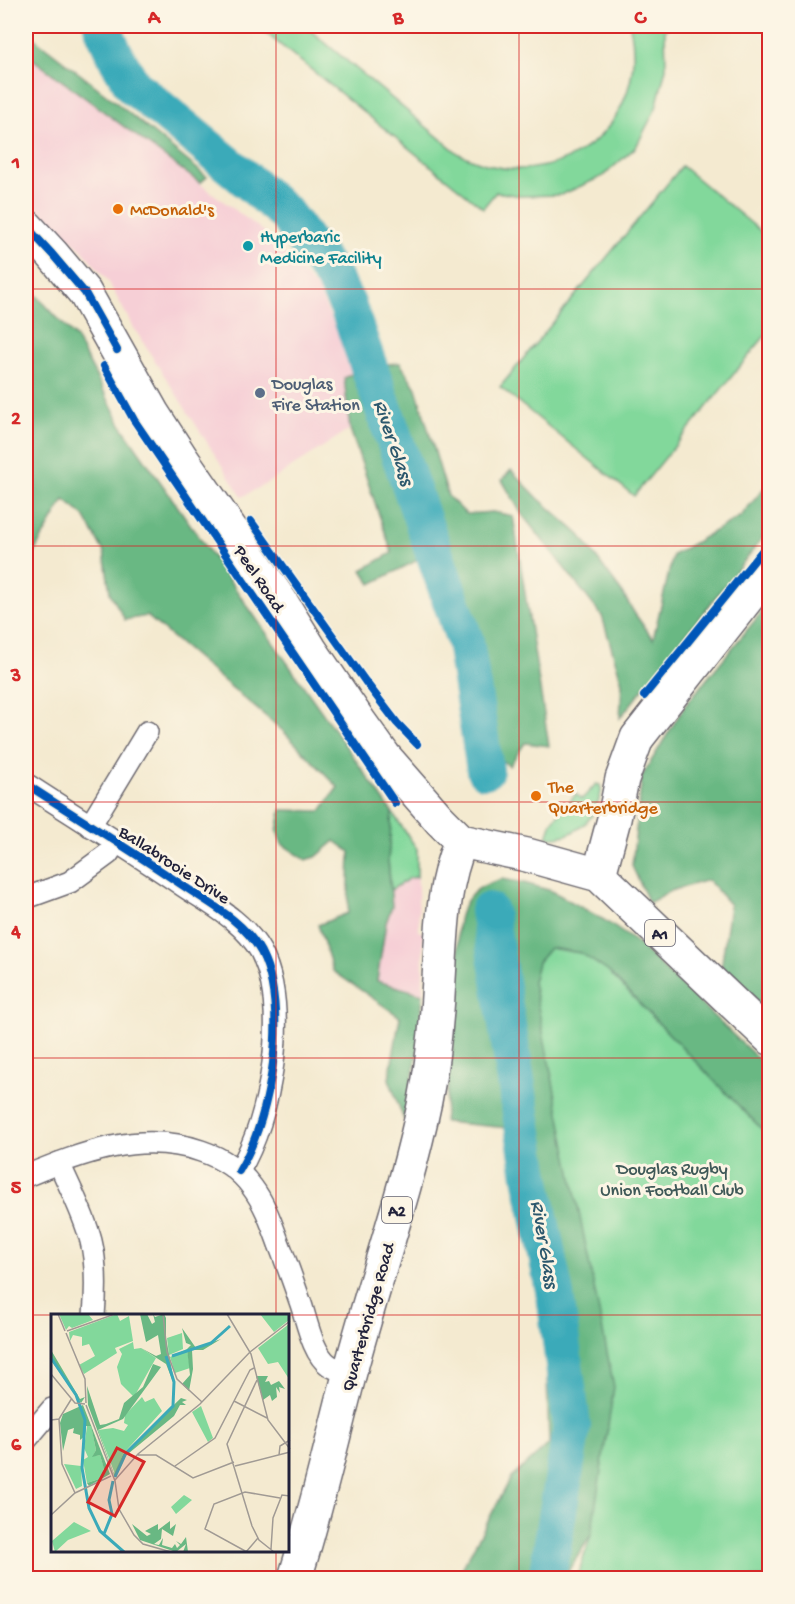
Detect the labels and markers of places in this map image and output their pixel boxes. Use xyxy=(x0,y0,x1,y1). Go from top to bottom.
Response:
place label: McDonald's xyxy=(130,201,215,222)
marker: McDonald's xyxy=(111,202,125,216)
place label: Hyperbaric Medicine Facility xyxy=(260,228,382,270)
marker: Hyperbaric Medicine Facility xyxy=(241,239,255,253)
place label: Douglas Fire Station xyxy=(271,375,360,417)
marker: Douglas Fire Station xyxy=(253,386,267,400)
place label: The Quarterbridge xyxy=(547,778,658,820)
marker: The Quarterbridge xyxy=(529,789,543,803)

